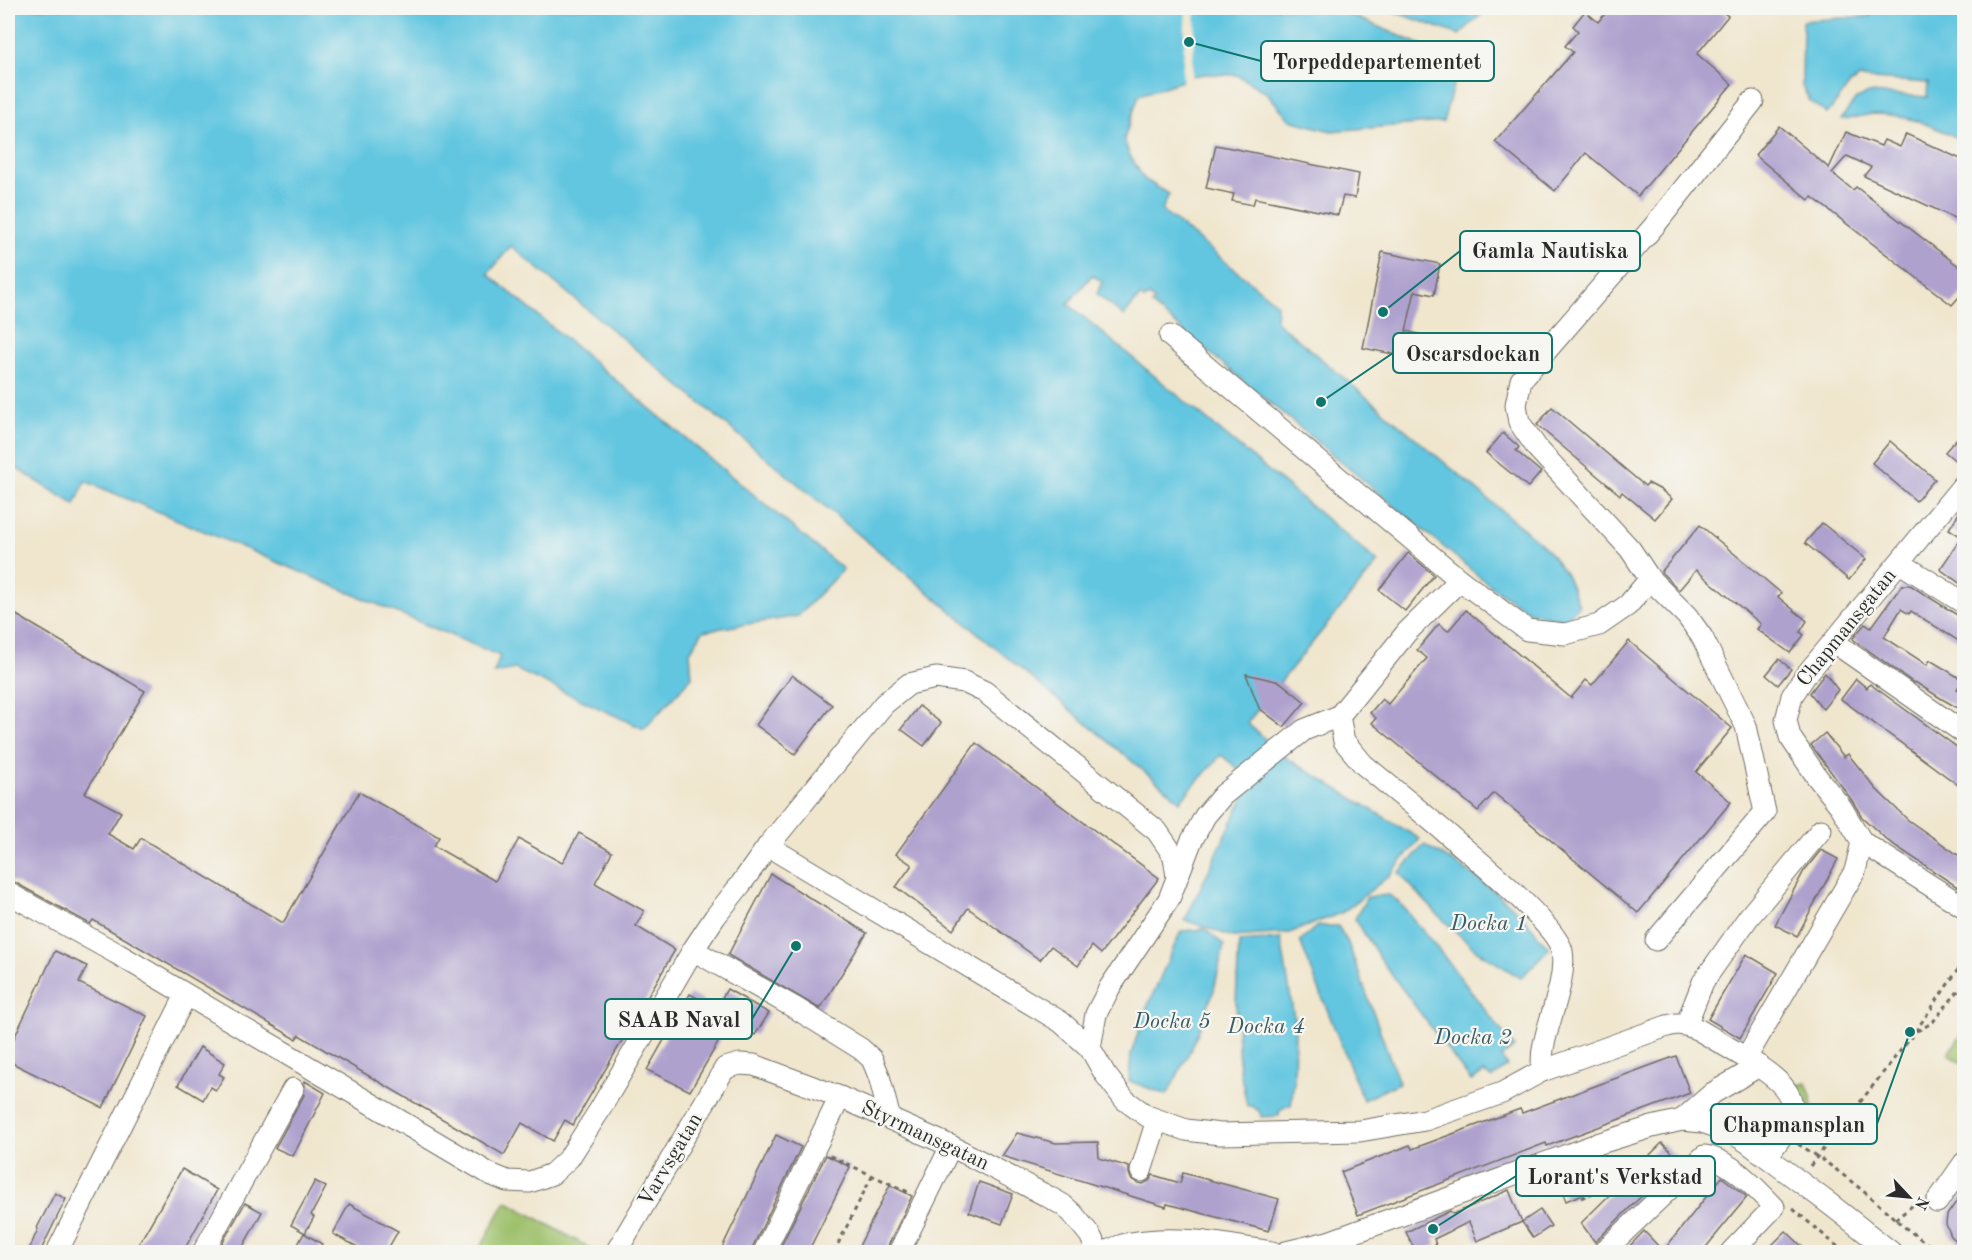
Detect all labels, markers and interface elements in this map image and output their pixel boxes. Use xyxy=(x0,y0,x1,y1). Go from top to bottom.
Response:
callout: Torpeddepartementet xyxy=(1261,41,1494,81)
text: Torpeddepartementet xyxy=(1272,52,1482,74)
callout: Gamla Nautiska xyxy=(1460,231,1640,271)
text: Gamla Nautiska xyxy=(1472,241,1628,263)
callout: Oscarsdockan xyxy=(1393,333,1552,373)
text: Oscarsdockan xyxy=(1406,344,1540,366)
street label: Chapmansgatan xyxy=(1793,565,1901,691)
water label: Docka 1 xyxy=(1449,913,1528,935)
callout: SAAB Naval xyxy=(605,999,752,1039)
text: SAAB Naval xyxy=(617,1010,741,1032)
water label: Docka 5 xyxy=(1132,1011,1211,1033)
water label: Docka 4 xyxy=(1226,1016,1305,1038)
water label: Docka 2 xyxy=(1433,1027,1512,1049)
street label: Styrmansgatan xyxy=(858,1097,992,1175)
callout: Chapmansplan xyxy=(1711,1104,1877,1144)
street label: Varvsgatan xyxy=(635,1110,707,1210)
text: Chapmansplan xyxy=(1723,1115,1865,1137)
callout: Lorant's Verkstad xyxy=(1516,1156,1715,1196)
text: Lorant's Verkstad xyxy=(1527,1167,1703,1189)
north arrow xyxy=(1879,1167,1939,1227)
text: N xyxy=(1910,1194,1931,1212)

